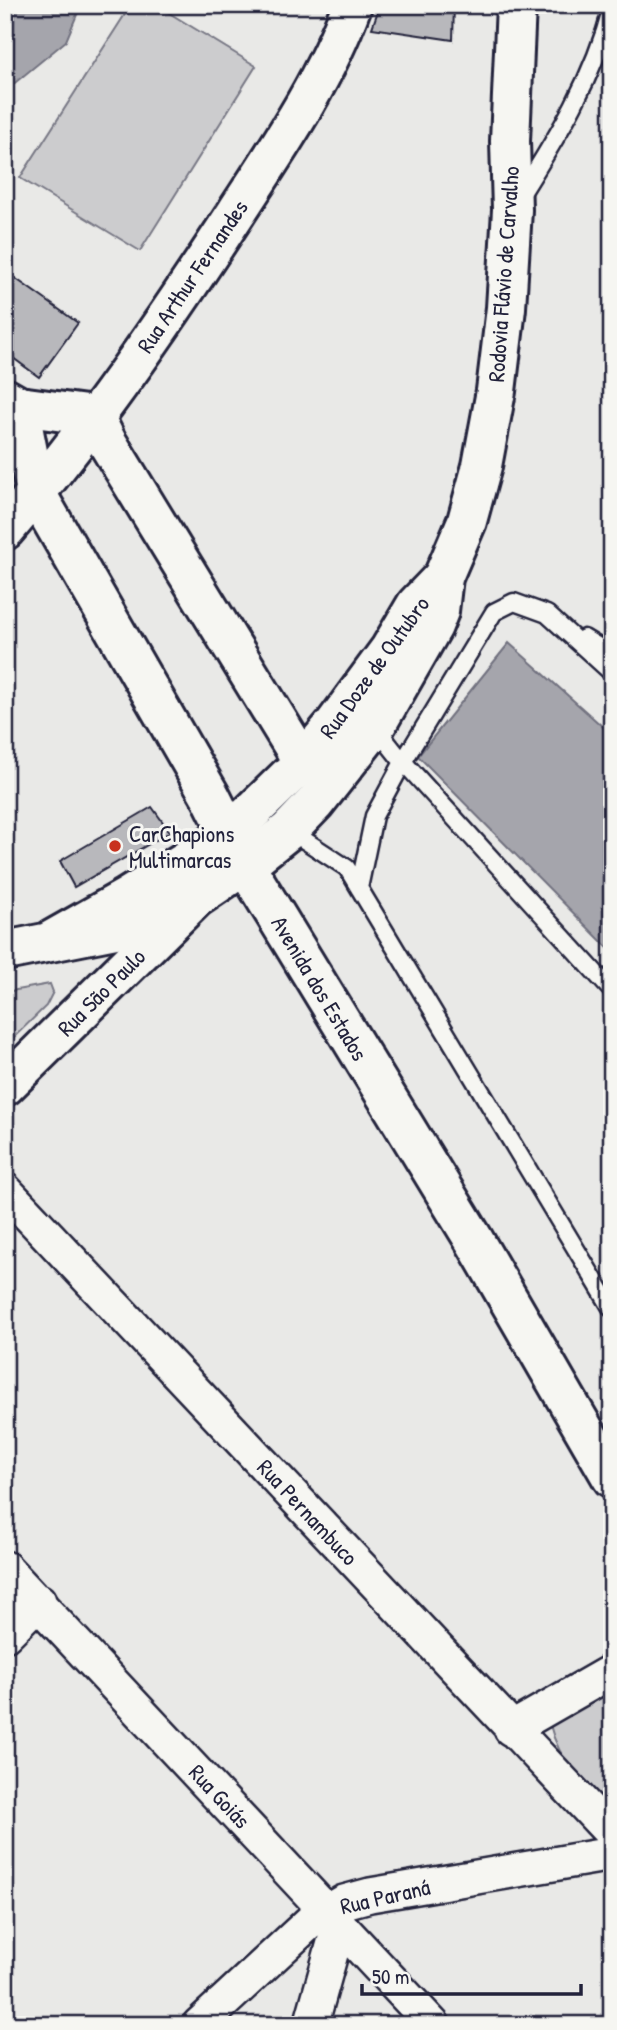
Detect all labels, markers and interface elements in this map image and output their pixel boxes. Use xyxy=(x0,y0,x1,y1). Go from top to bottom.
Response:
street label: Rodovia Flávio de Carvalho xyxy=(480,165,526,383)
street label: Rua Arthur Fernandes xyxy=(129,193,255,359)
street label: Rua Doze de Outubro xyxy=(312,590,436,744)
place label: CarChapions Multimarcas xyxy=(129,818,234,875)
marker: CarChapions Multimarcas xyxy=(107,838,123,854)
street label: Avenida dos Estados xyxy=(265,910,376,1066)
street label: Rua São Paulo xyxy=(50,941,152,1043)
street label: Rua Pernambuco xyxy=(251,1452,365,1572)
street label: Rua Goiás xyxy=(182,1757,258,1835)
street label: Rua Paraná xyxy=(337,1871,433,1921)
scale bar xyxy=(362,1953,580,1997)
text: 50 m xyxy=(372,1962,409,1991)

